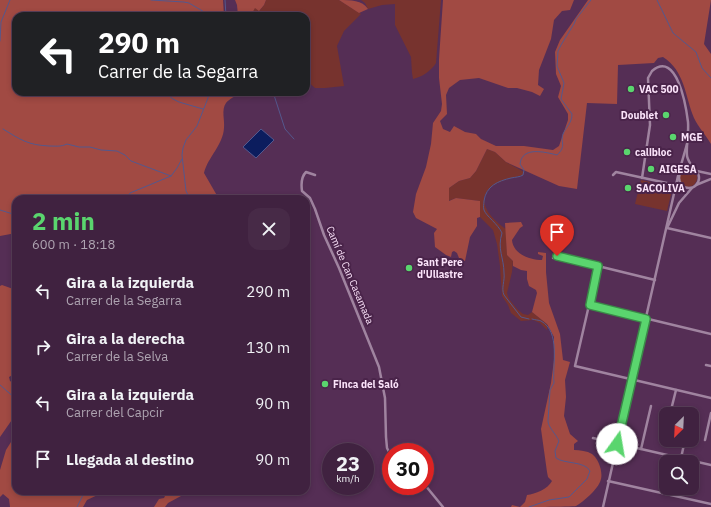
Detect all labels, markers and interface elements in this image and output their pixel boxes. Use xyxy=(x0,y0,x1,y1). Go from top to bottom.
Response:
text: 290 m xyxy=(98,24,180,61)
icon: left xyxy=(32,28,84,80)
text: Carrer de la Segarra xyxy=(98,60,258,83)
place label: VAC 500 xyxy=(639,83,678,96)
marker: VAC 500 xyxy=(626,84,636,94)
place label: Doublet xyxy=(621,109,658,122)
marker: Doublet xyxy=(661,110,671,120)
place label: MGE xyxy=(681,131,702,144)
marker: MGE xyxy=(668,132,678,142)
place label: calibloc xyxy=(635,146,672,159)
marker: calibloc xyxy=(622,147,632,157)
place label: AIGESA xyxy=(659,163,697,176)
marker: AIGESA xyxy=(646,164,656,174)
place label: SACOLIVA xyxy=(636,182,685,195)
marker: SACOLIVA xyxy=(623,183,633,193)
text: 2 min xyxy=(32,205,95,237)
button: close xyxy=(248,208,290,250)
pin xyxy=(540,215,574,256)
icon: arrive xyxy=(546,221,568,243)
street label: Camí de Can Casamada xyxy=(323,224,377,327)
text: 600 m · 18:18 xyxy=(32,236,115,253)
place label: Sant Pere d'Ullastre xyxy=(417,256,463,281)
marker: Sant Pere d'Ullastre xyxy=(404,263,414,273)
text: Gira a la izquierda xyxy=(66,273,194,292)
icon: left xyxy=(32,280,54,302)
text: 290 m xyxy=(246,282,290,301)
text: Carrer de la Segarra xyxy=(66,292,182,309)
text: Gira a la derecha xyxy=(66,329,185,348)
icon: right xyxy=(32,336,54,358)
text: 130 m xyxy=(246,338,290,357)
text: Carrer de la Selva xyxy=(66,348,168,365)
place label: Finca del Saló xyxy=(333,378,399,391)
marker: Finca del Saló xyxy=(320,379,330,389)
text: Gira a la izquierda xyxy=(66,385,194,404)
icon: left xyxy=(32,392,54,414)
text: 90 m xyxy=(255,394,290,413)
text: Carrer del Capcir xyxy=(66,404,164,421)
north arrow xyxy=(659,407,699,447)
map controls xyxy=(659,407,699,495)
position arrow xyxy=(596,423,638,465)
speed limit sign: 30 xyxy=(382,443,434,495)
icon: arrive xyxy=(32,448,54,470)
text: Llegada al destino xyxy=(66,450,194,469)
text: 90 m xyxy=(255,450,290,469)
text: 23 xyxy=(336,450,360,477)
button: search xyxy=(659,455,699,495)
text: km/h xyxy=(336,472,360,485)

